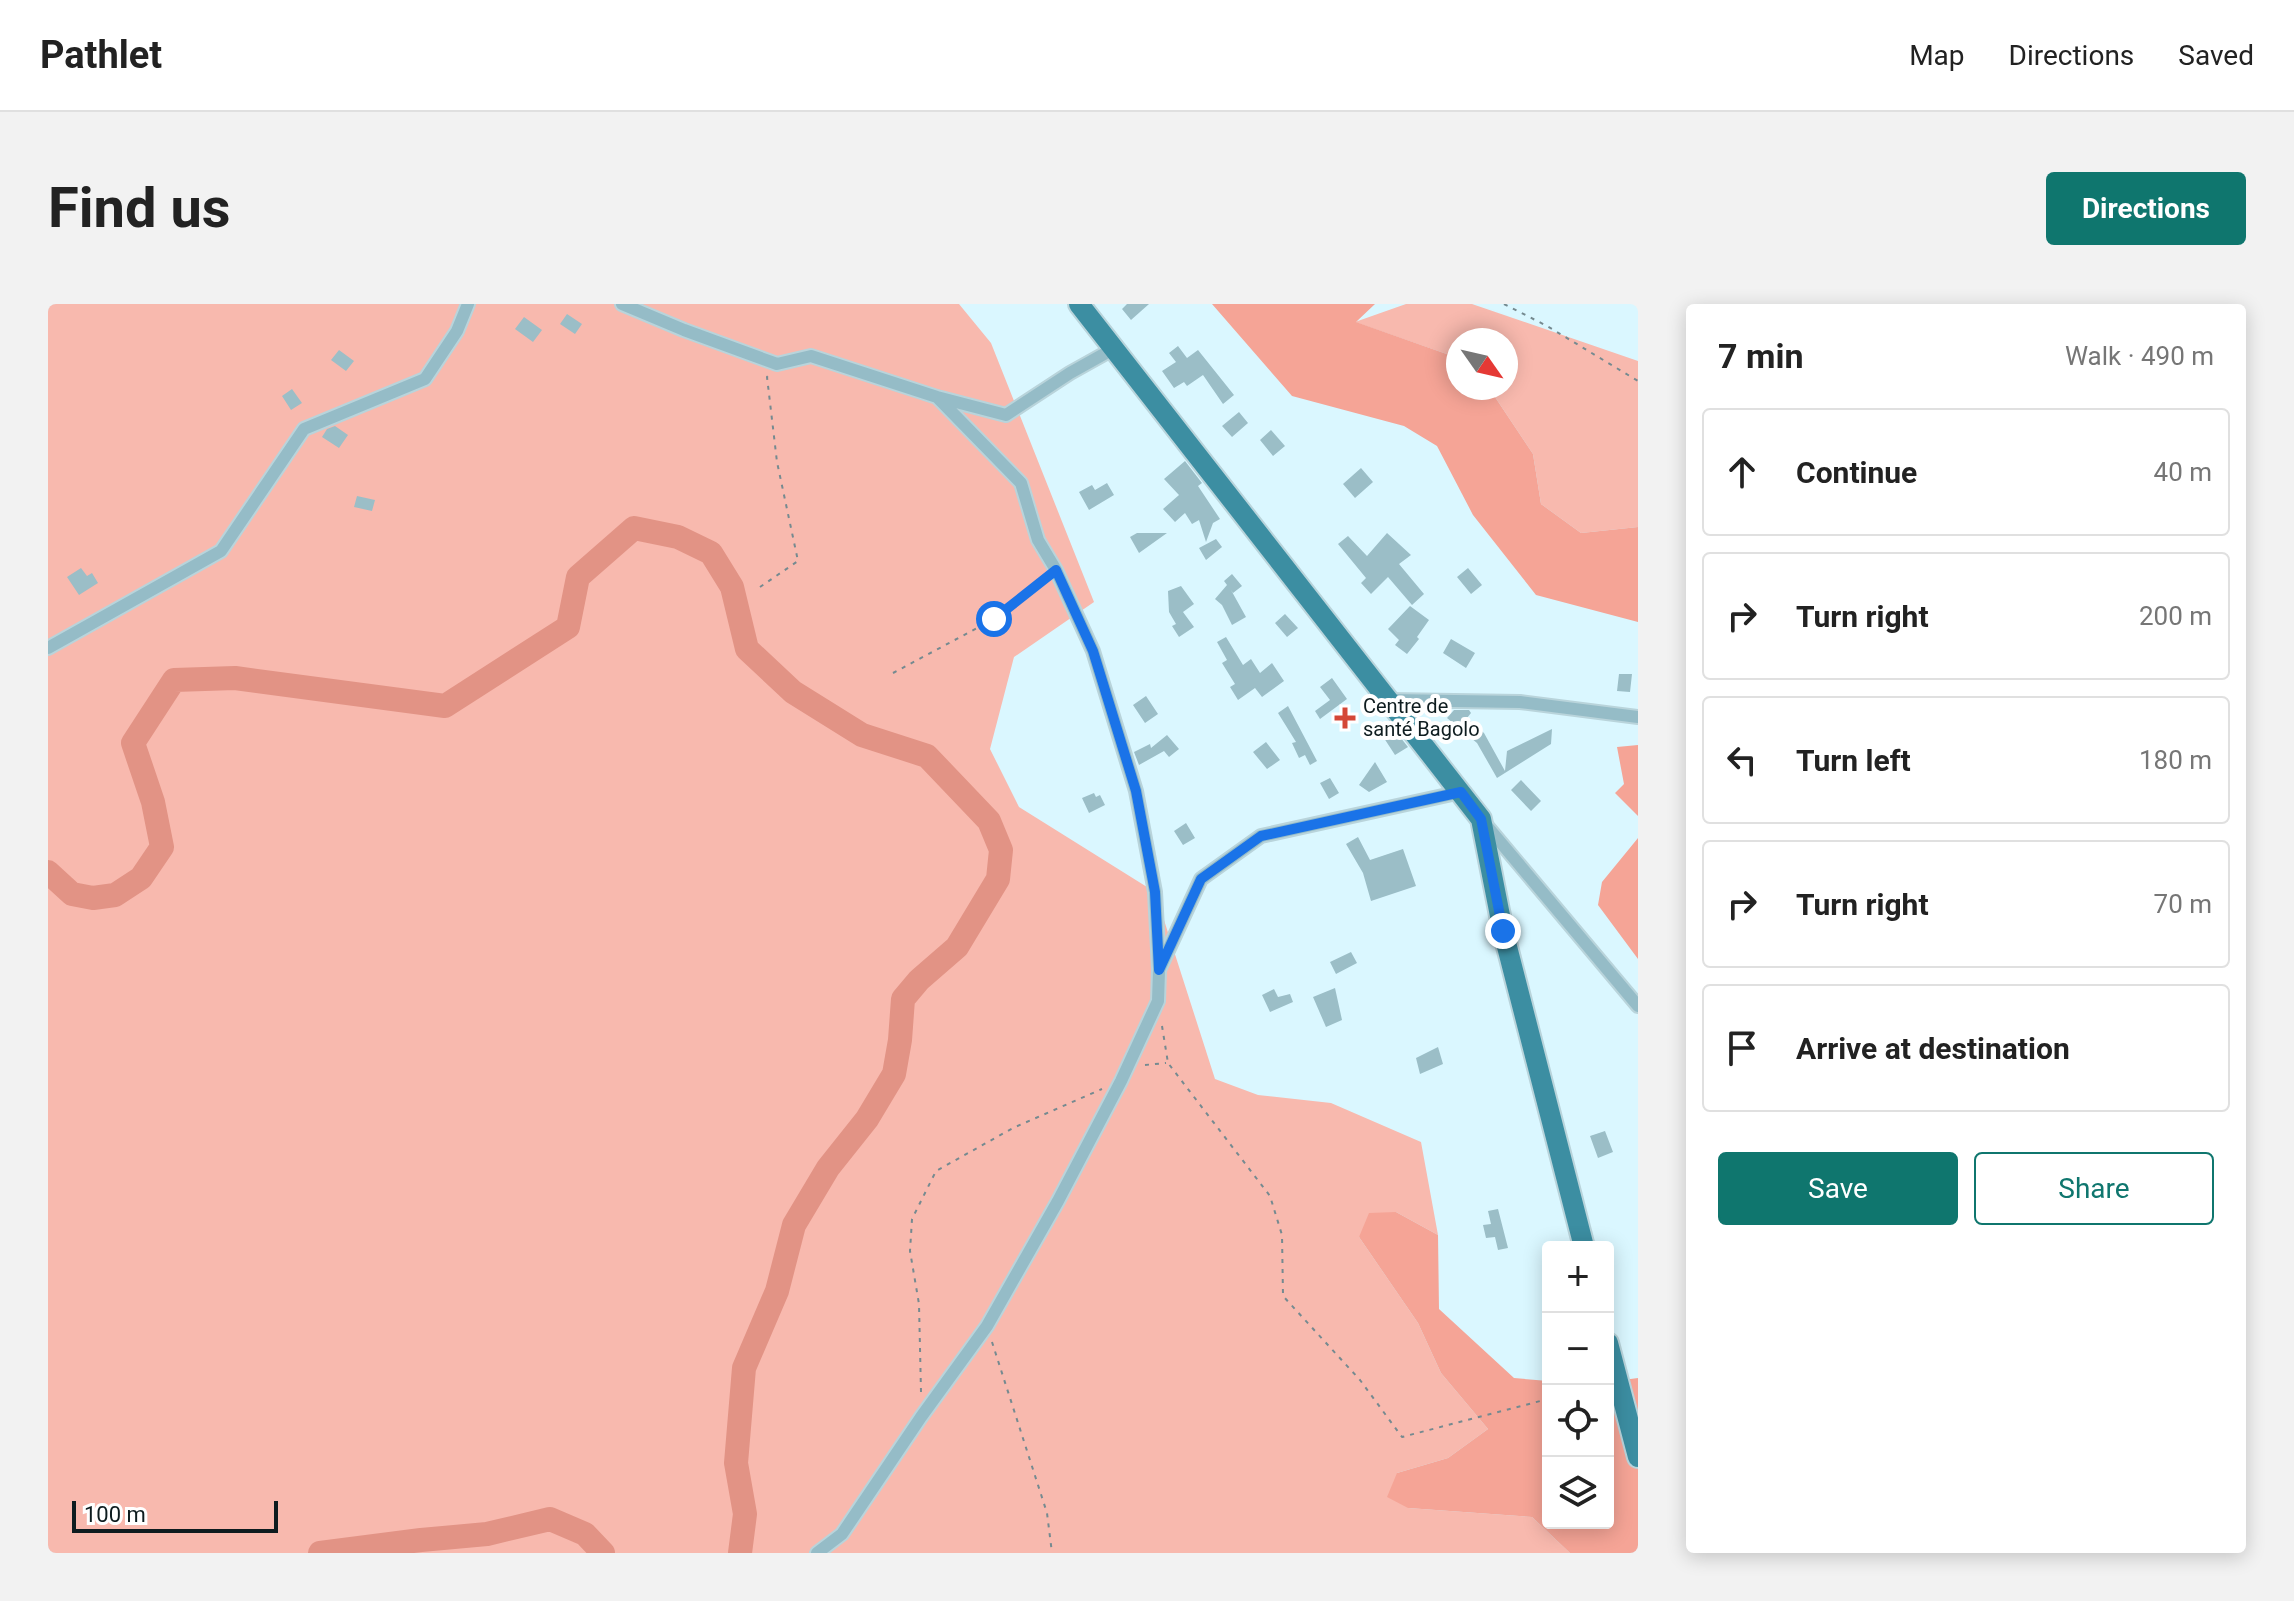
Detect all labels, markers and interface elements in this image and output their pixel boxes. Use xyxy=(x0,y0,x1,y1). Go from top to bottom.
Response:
text: Pathlet xyxy=(40,33,162,77)
text: Map xyxy=(1909,39,1965,72)
text: Directions xyxy=(2009,39,2134,72)
text: Saved xyxy=(2178,39,2254,72)
button: Directions xyxy=(2046,172,2246,245)
text: Find us xyxy=(48,175,231,241)
north arrow xyxy=(1446,328,1518,400)
text: 7 min xyxy=(1718,336,1803,376)
text: Walk · 490 m xyxy=(2065,341,2214,371)
icon: ahead xyxy=(1720,450,1764,494)
text: Continue xyxy=(1796,455,1917,490)
text: 40 m xyxy=(2154,457,2212,487)
icon: right xyxy=(1720,594,1764,638)
text: Turn right xyxy=(1796,599,1929,634)
route start xyxy=(976,601,1012,637)
text: 200 m xyxy=(2139,601,2212,631)
place label: Centre de santé Bagolo xyxy=(1363,694,1480,741)
marker: Centre de santé Bagolo xyxy=(1334,707,1356,729)
icon: left xyxy=(1720,738,1764,782)
text: Turn left xyxy=(1796,743,1911,778)
text: 180 m xyxy=(2139,745,2212,775)
icon: right xyxy=(1720,882,1764,926)
text: Turn right xyxy=(1796,887,1929,922)
text: 70 m xyxy=(2154,889,2212,919)
route end xyxy=(1485,913,1521,949)
icon: arrive xyxy=(1720,1026,1764,1070)
text: Arrive at destination xyxy=(1796,1031,2070,1066)
button: Save xyxy=(1718,1152,1958,1225)
button: Share xyxy=(1974,1152,2214,1225)
map controls xyxy=(1542,1241,1614,1529)
button: + xyxy=(1542,1241,1614,1313)
button: − xyxy=(1542,1313,1614,1385)
button: locate xyxy=(1542,1385,1614,1457)
button: layers xyxy=(1542,1457,1614,1529)
scale bar xyxy=(72,1497,278,1533)
text: 100 m xyxy=(84,1502,146,1527)

